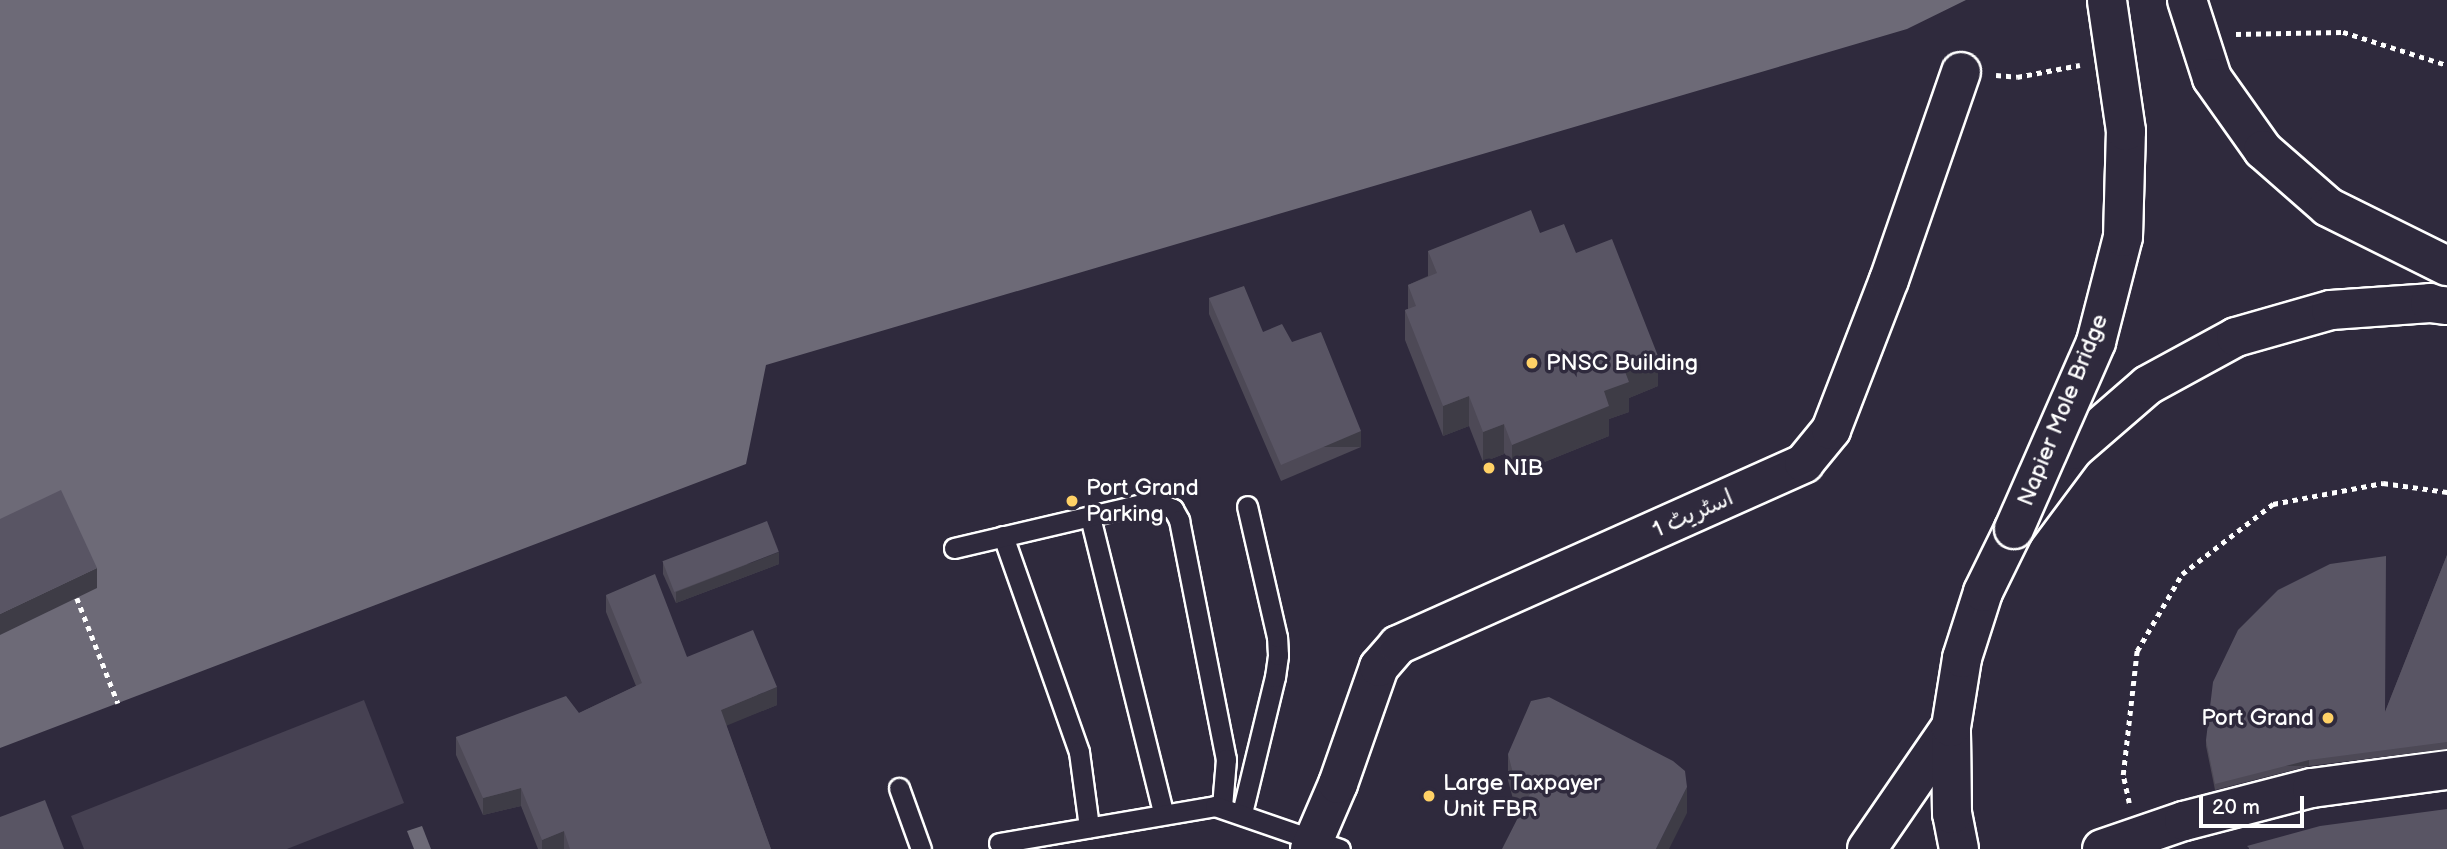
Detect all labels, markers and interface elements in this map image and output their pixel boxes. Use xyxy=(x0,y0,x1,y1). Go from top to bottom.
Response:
street label: Napier Mole Bridge xyxy=(2012,310,2114,510)
place label: PNSC Building xyxy=(1546,349,1698,377)
marker: PNSC Building xyxy=(1524,355,1540,371)
place label: NIB xyxy=(1503,454,1543,482)
marker: NIB xyxy=(1481,460,1497,476)
place label: Port Grand Parking xyxy=(1086,474,1199,528)
street label: اسٹریٹ 1 xyxy=(1648,484,1738,544)
marker: Port Grand Parking xyxy=(1064,493,1080,509)
place label: Port Grand xyxy=(2201,704,2314,732)
marker: Port Grand xyxy=(2320,710,2336,726)
place label: Large Taxpayer Unit FBR xyxy=(1443,769,1602,823)
scale bar xyxy=(2202,782,2307,826)
marker: Large Taxpayer Unit FBR xyxy=(1421,788,1437,804)
text: 20 m xyxy=(2212,795,2260,820)

